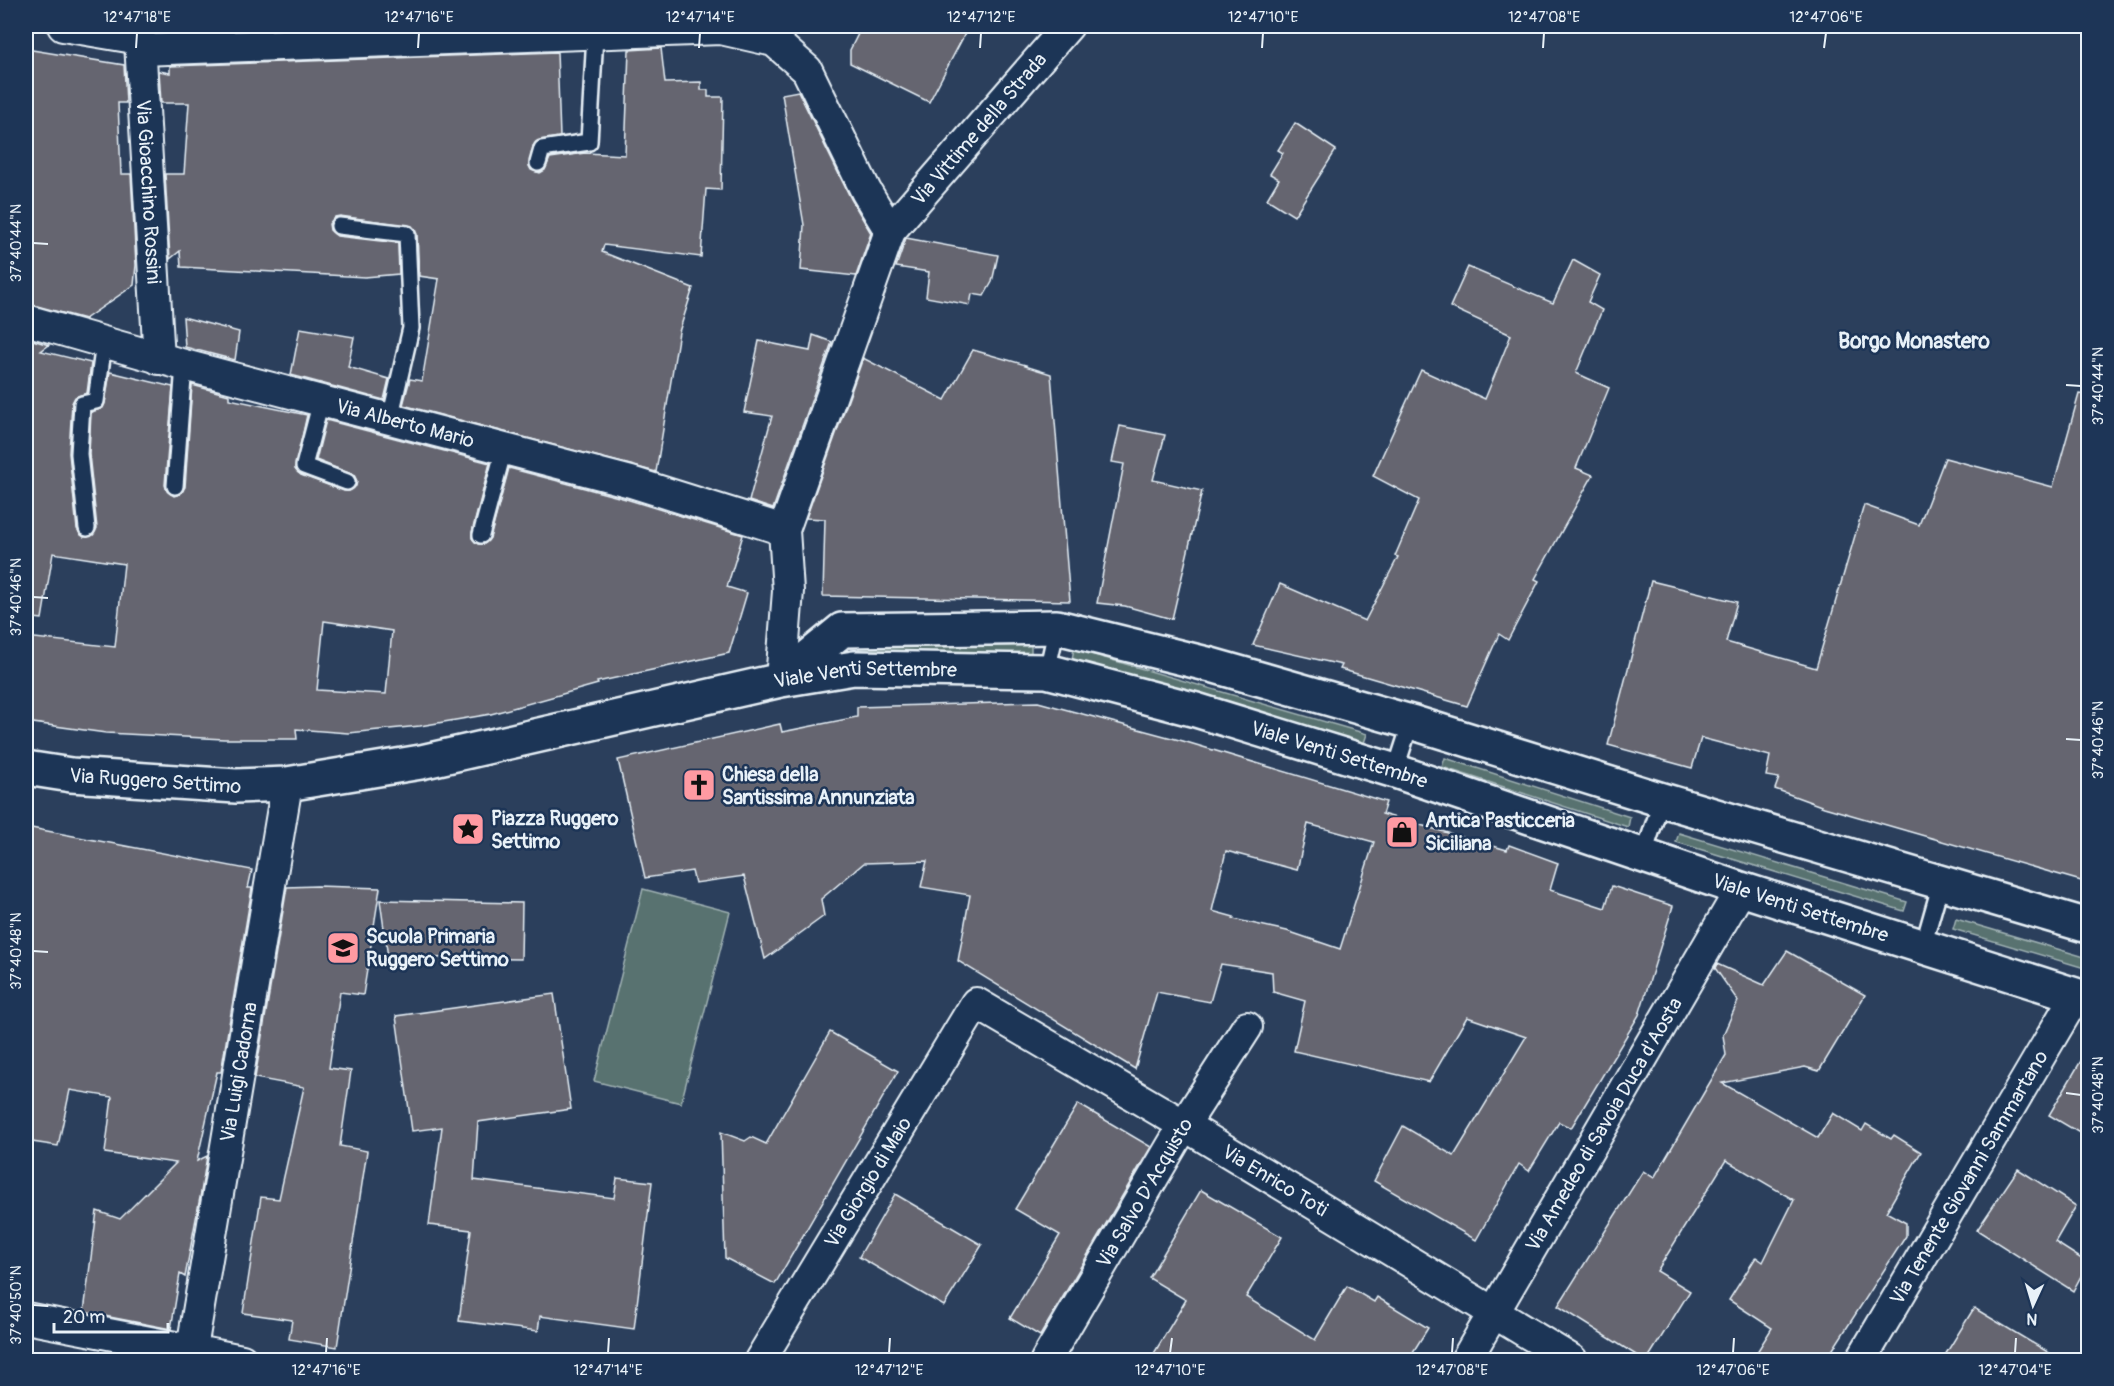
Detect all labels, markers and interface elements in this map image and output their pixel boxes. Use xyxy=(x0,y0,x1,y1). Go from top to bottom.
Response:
text: 12°47'18"E xyxy=(103,8,171,27)
text: 12°47'16"E xyxy=(385,8,454,27)
text: 12°47'14"E xyxy=(666,8,735,27)
text: 12°47'12"E xyxy=(947,8,1015,27)
text: 12°47'10"E xyxy=(1228,8,1298,27)
text: 12°47'08"E xyxy=(1508,8,1580,27)
text: 12°47'06"E xyxy=(1789,8,1863,27)
street label: Via Vittime della Strada xyxy=(906,48,1052,211)
street label: Via Gioacchino Rossini xyxy=(130,99,166,285)
text: 37°40'44"N xyxy=(7,204,26,282)
district label: Borgo Monastero xyxy=(1838,328,1990,355)
text: 37°40'44"N xyxy=(2089,347,2108,425)
street label: Via Alberto Mario xyxy=(333,393,477,454)
text: 37°40'46"N xyxy=(7,558,26,636)
street label: Viale Venti Settembre xyxy=(772,655,957,694)
text: 37°40'46"N xyxy=(2089,701,2108,779)
street label: Viale Venti Settembre xyxy=(1248,716,1431,794)
place label: Chiesa della Santissima Annunziata xyxy=(722,762,915,810)
street label: Via Ruggero Settimo xyxy=(69,763,242,799)
church icon: Chiesa della Santissima Annunziata xyxy=(681,767,717,803)
place label: Piazza Ruggero Settimo xyxy=(491,806,619,854)
place label: Antica Pasticceria Siciliana xyxy=(1425,808,1575,856)
place icon: Piazza Ruggero Settimo xyxy=(450,811,486,847)
shop icon: Antica Pasticceria Siciliana xyxy=(1384,814,1420,850)
street label: Viale Venti Settembre xyxy=(1709,868,1892,948)
text: 37°40'48"N xyxy=(7,912,26,990)
place label: Scuola Primaria Ruggero Settimo xyxy=(366,924,509,972)
school or university icon: Scuola Primaria Ruggero Settimo xyxy=(325,930,361,966)
street label: Via Amedeo di Savoia Duca d'Aosta xyxy=(1520,993,1688,1256)
street label: Via Luigi Cadorna xyxy=(215,1000,263,1144)
street label: Via Tenente Giovanni Sammartano xyxy=(1884,1046,2054,1309)
text: 37°40'48"N xyxy=(2089,1056,2108,1134)
street label: Via Giorgio di Maio xyxy=(819,1112,917,1252)
street label: Via Salvo D'Acquisto xyxy=(1091,1113,1198,1272)
street label: Via Enrico Toti xyxy=(1217,1139,1332,1222)
text: 37°40'50"N xyxy=(7,1265,26,1345)
north arrow xyxy=(2003,1275,2063,1335)
scale bar xyxy=(54,1296,168,1334)
text: 20 m xyxy=(63,1306,105,1329)
text: N xyxy=(2026,1309,2038,1329)
text: 12°47'16"E xyxy=(292,1361,361,1380)
text: 12°47'14"E xyxy=(574,1361,643,1380)
text: 12°47'12"E xyxy=(855,1361,923,1380)
text: 12°47'10"E xyxy=(1135,1361,1205,1380)
text: 12°47'08"E xyxy=(1416,1361,1488,1380)
text: 12°47'06"E xyxy=(1696,1361,1770,1380)
text: 12°47'04"E xyxy=(1978,1361,2052,1380)

